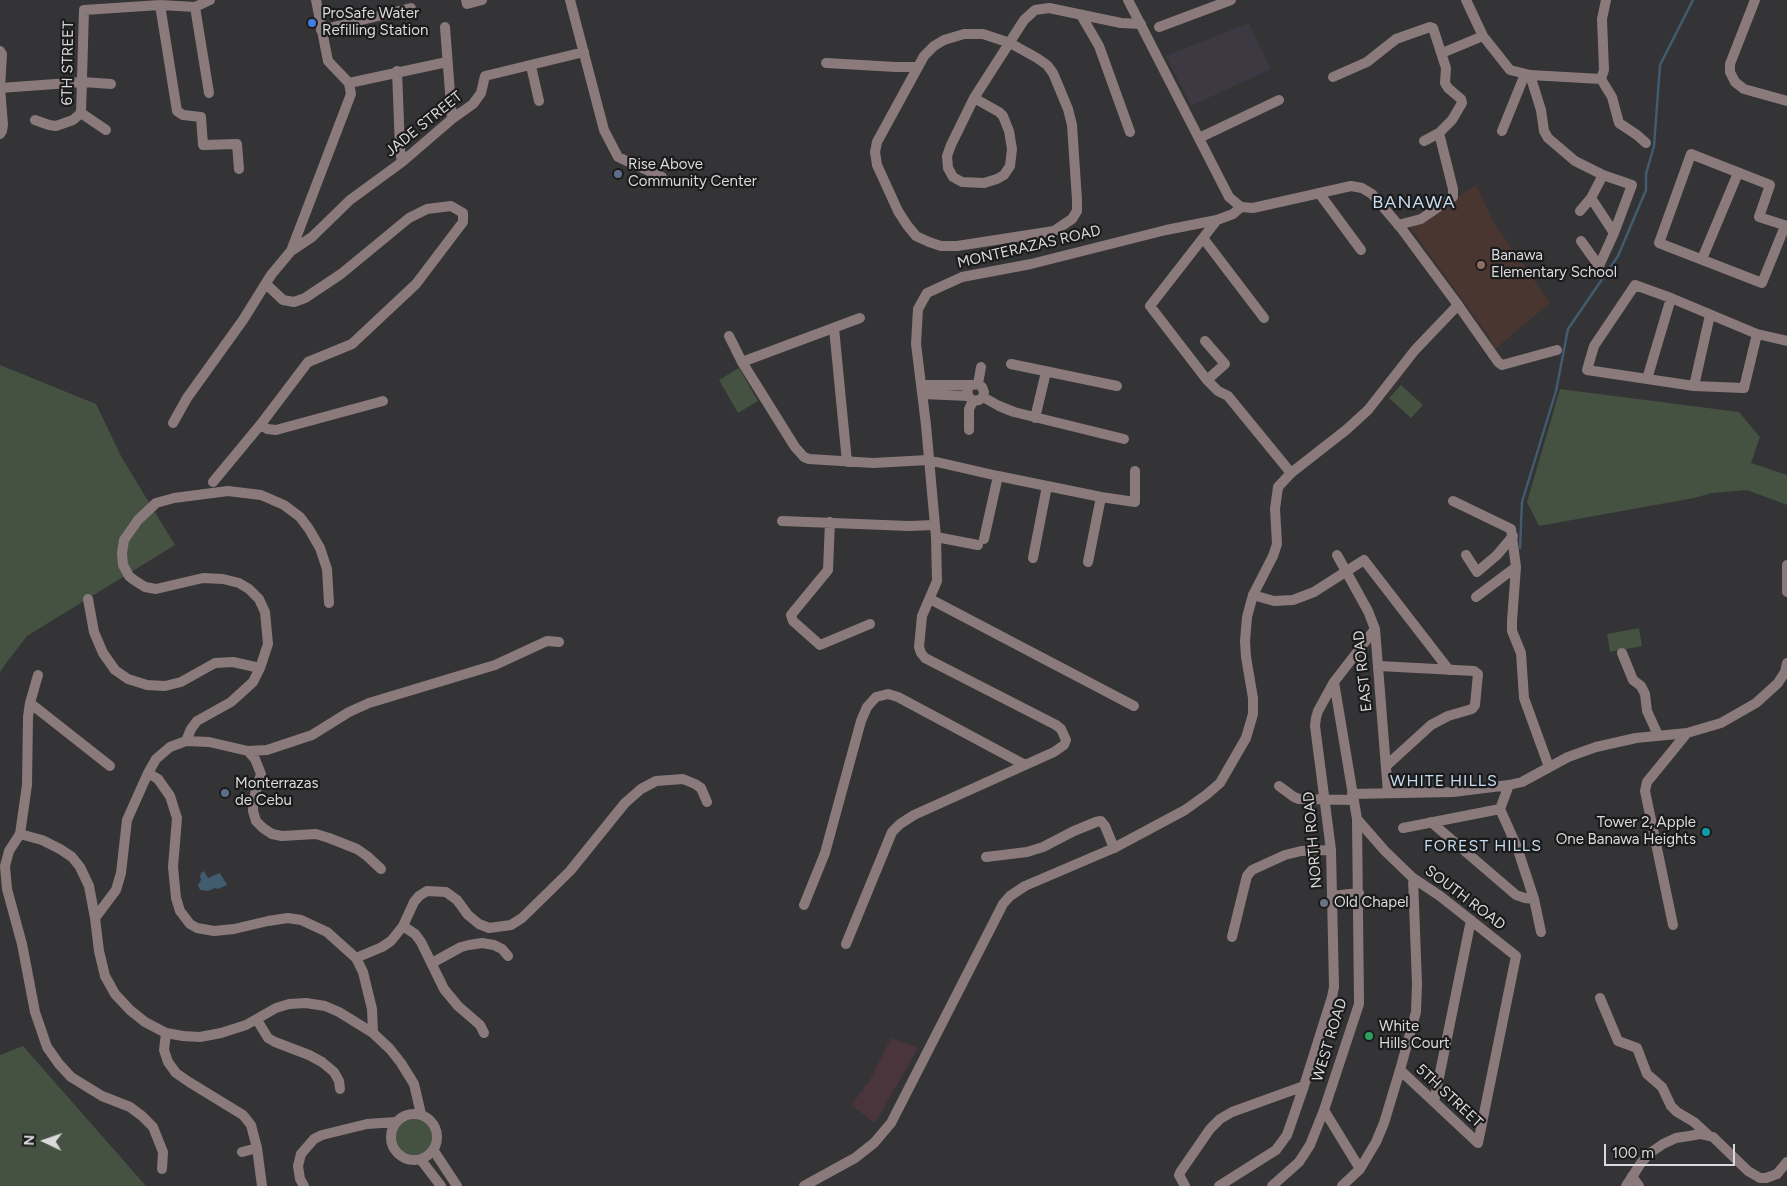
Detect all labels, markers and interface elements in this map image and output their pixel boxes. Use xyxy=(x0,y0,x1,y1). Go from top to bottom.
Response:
place label: ProSafe Water Refilling Station xyxy=(322,5,428,40)
marker: ProSafe Water Refilling Station xyxy=(306,17,318,29)
street label: 6TH STREET xyxy=(58,21,78,105)
street label: JADE STREET xyxy=(382,88,466,160)
place label: Rise Above Community Center xyxy=(628,156,757,191)
marker: Rise Above Community Center xyxy=(612,168,624,180)
district label: BANAWA xyxy=(1371,192,1457,214)
street label: MONTERAZAS ROAD xyxy=(955,222,1103,272)
place label: Banawa Elementary School xyxy=(1491,247,1617,282)
marker: Banawa Elementary School xyxy=(1475,259,1487,271)
street label: EAST ROAD xyxy=(1350,629,1376,713)
district label: WHITE HILLS xyxy=(1389,771,1499,791)
place label: Monterrazas de Cebu xyxy=(235,775,318,810)
marker: Monterrazas de Cebu xyxy=(219,787,231,799)
street label: NORTH ROAD xyxy=(1300,791,1326,889)
place label: Tower 2, Apple One Banawa Heights xyxy=(1556,814,1696,849)
marker: Tower 2, Apple One Banawa Heights xyxy=(1700,826,1712,838)
district label: FOREST HILLS xyxy=(1422,836,1544,856)
street label: SOUTH ROAD xyxy=(1421,862,1509,934)
place label: Old Chapel xyxy=(1334,894,1409,912)
marker: Old Chapel xyxy=(1318,897,1330,909)
street label: WEST ROAD xyxy=(1309,996,1351,1084)
place label: White Hills Court xyxy=(1379,1018,1450,1053)
marker: White Hills Court xyxy=(1363,1030,1375,1042)
street label: 5TH STREET xyxy=(1412,1061,1486,1131)
north arrow xyxy=(20,1116,70,1166)
text: N xyxy=(21,1134,38,1146)
scale bar xyxy=(1607,1134,1738,1166)
text: 100 m xyxy=(1612,1144,1654,1162)

